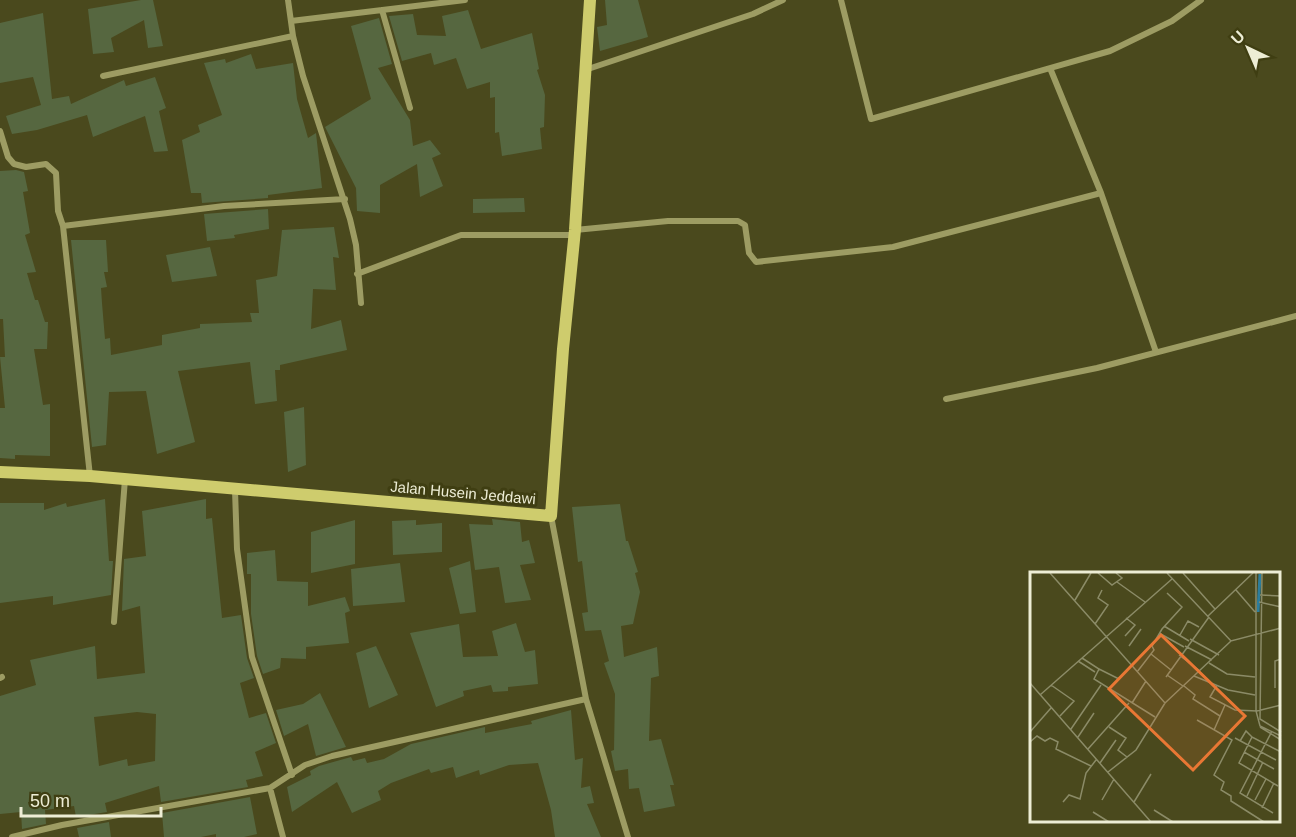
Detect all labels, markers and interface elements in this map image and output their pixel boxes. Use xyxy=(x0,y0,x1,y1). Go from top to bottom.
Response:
north arrow xyxy=(1218,18,1278,78)
text: U xyxy=(1228,27,1248,48)
street label: Jalan Husein Jeddawi xyxy=(390,478,536,507)
inset map xyxy=(1030,572,1281,822)
scale bar xyxy=(21,780,160,818)
text: 50 m xyxy=(30,791,70,811)

